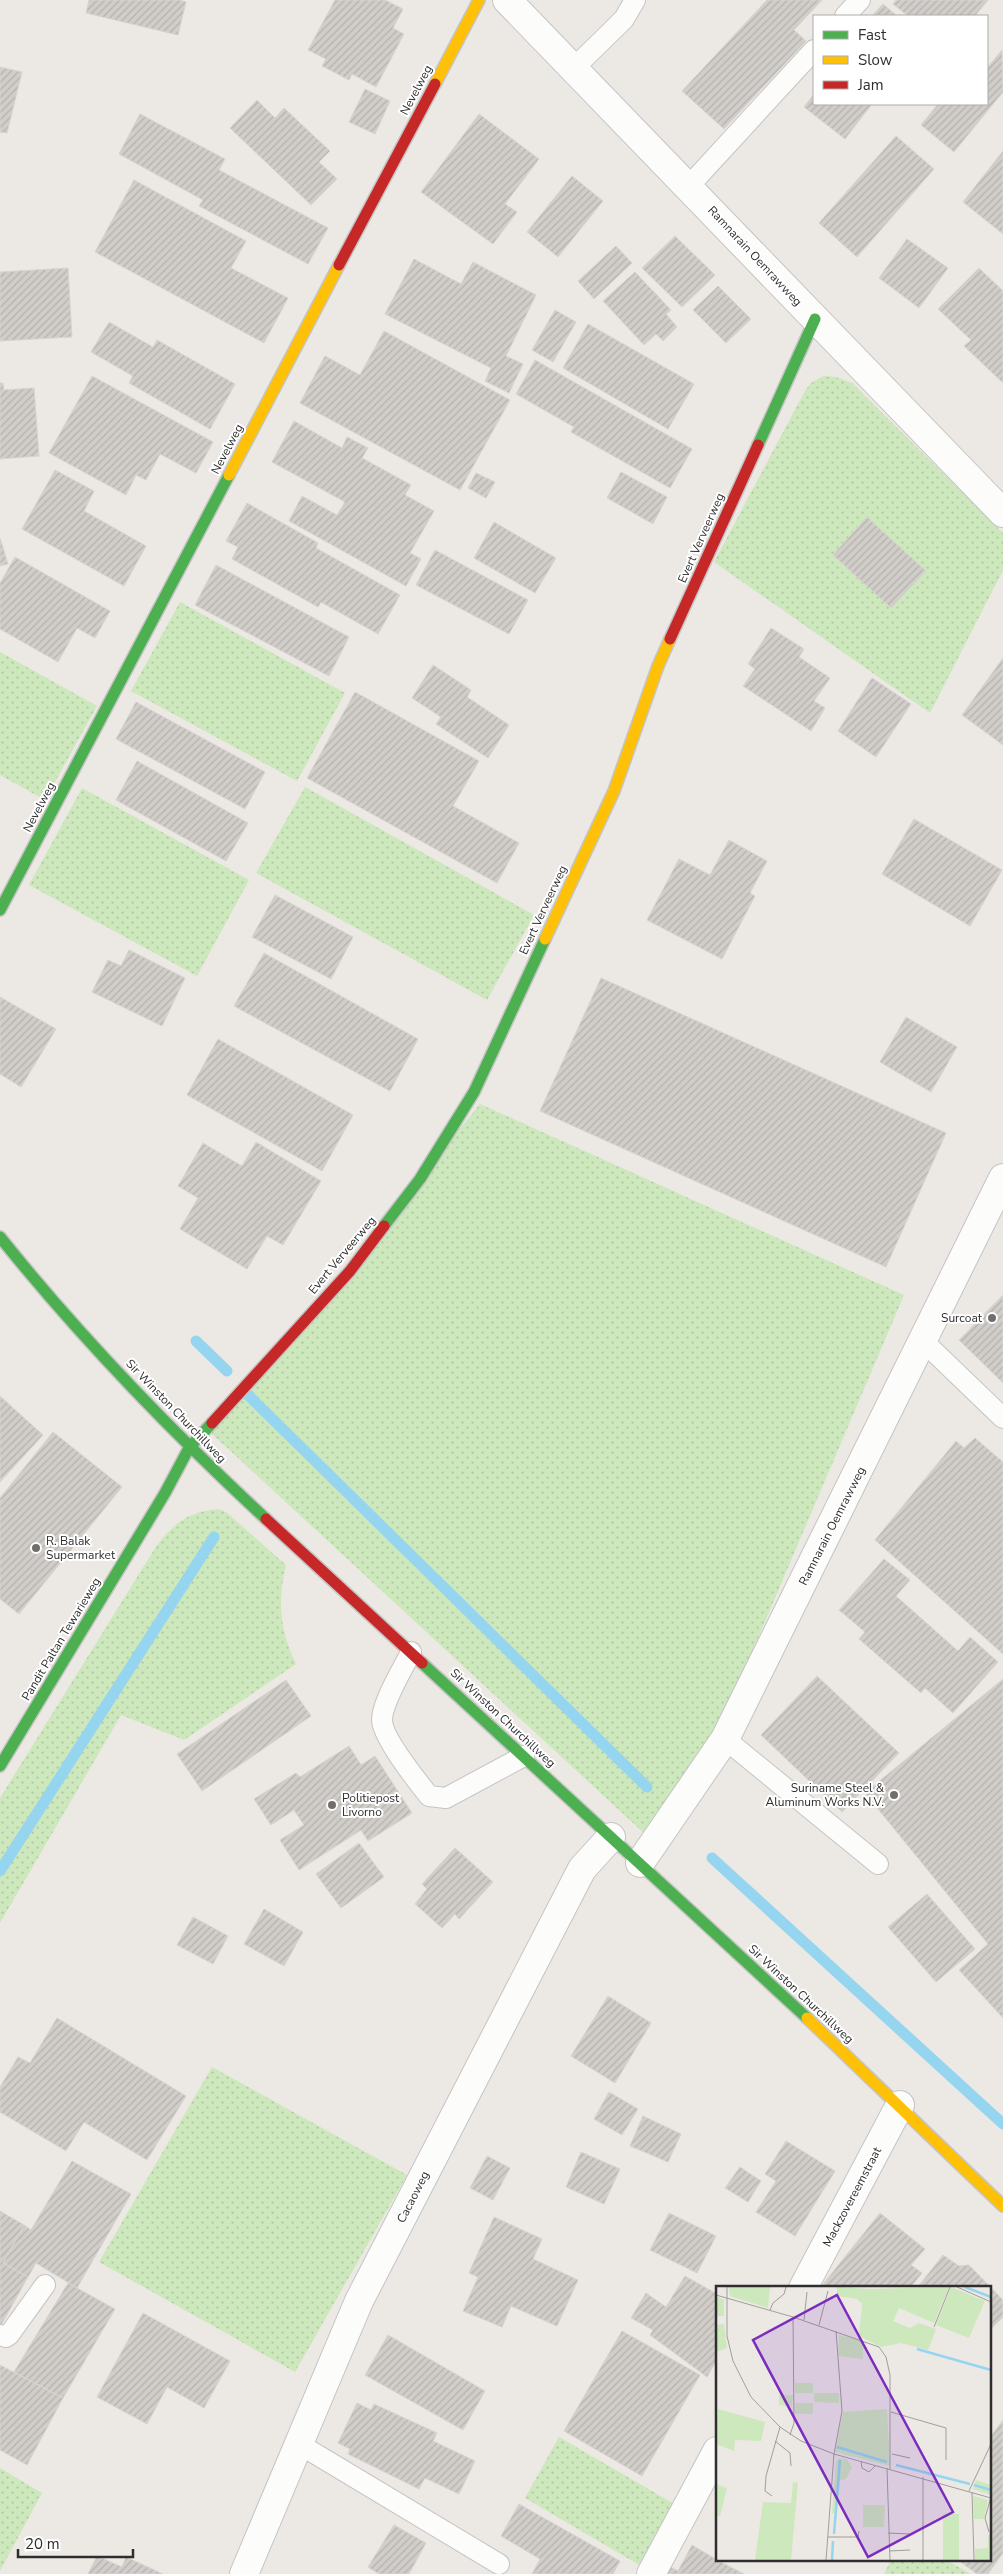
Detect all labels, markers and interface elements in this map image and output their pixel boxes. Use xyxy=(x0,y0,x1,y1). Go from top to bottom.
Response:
legend xyxy=(813,15,988,105)
text: Fast xyxy=(858,25,887,45)
text: Slow xyxy=(858,50,893,70)
street label: Nevelweg xyxy=(396,62,436,118)
text: Jam xyxy=(857,75,884,95)
street label: Ramnarain Oemrawweg xyxy=(704,203,806,309)
street label: Nevelweg xyxy=(207,421,247,477)
street label: Evert Verveerweg xyxy=(674,491,728,585)
street label: Nevelweg xyxy=(19,779,59,835)
street label: Evert Verveerweg xyxy=(515,863,571,957)
street label: Evert Verveerweg xyxy=(305,1213,379,1297)
place label: Surcoat xyxy=(941,1310,983,1326)
marker: Surcoat xyxy=(986,1312,998,1324)
street label: Sir Winston Churchillweg xyxy=(122,1356,230,1466)
street label: Ramnarain Oemrawweg xyxy=(795,1464,869,1588)
place label: R. Balak Supermarket xyxy=(46,1533,116,1563)
marker: R. Balak Supermarket xyxy=(30,1542,42,1554)
street label: Pandit Paltan Tewarieweg xyxy=(18,1574,104,1704)
street label: Sir Winston Churchillweg xyxy=(447,1665,559,1771)
place label: Suriname Steel & Aluminum Works N.V. xyxy=(765,1780,885,1810)
marker: Suriname Steel & Aluminum Works N.V. xyxy=(888,1789,900,1801)
place label: Politiepost Livorno xyxy=(342,1790,400,1820)
marker: Politiepost Livorno xyxy=(326,1799,338,1811)
street label: Sir Winston Churchillweg xyxy=(745,1941,857,2047)
street label: Mackzovereemstraat xyxy=(819,2144,885,2250)
street label: Cacaoweg xyxy=(393,2168,433,2226)
inset map xyxy=(716,2286,990,2562)
scale bar xyxy=(18,2526,132,2558)
text: 20 m xyxy=(25,2534,60,2554)

